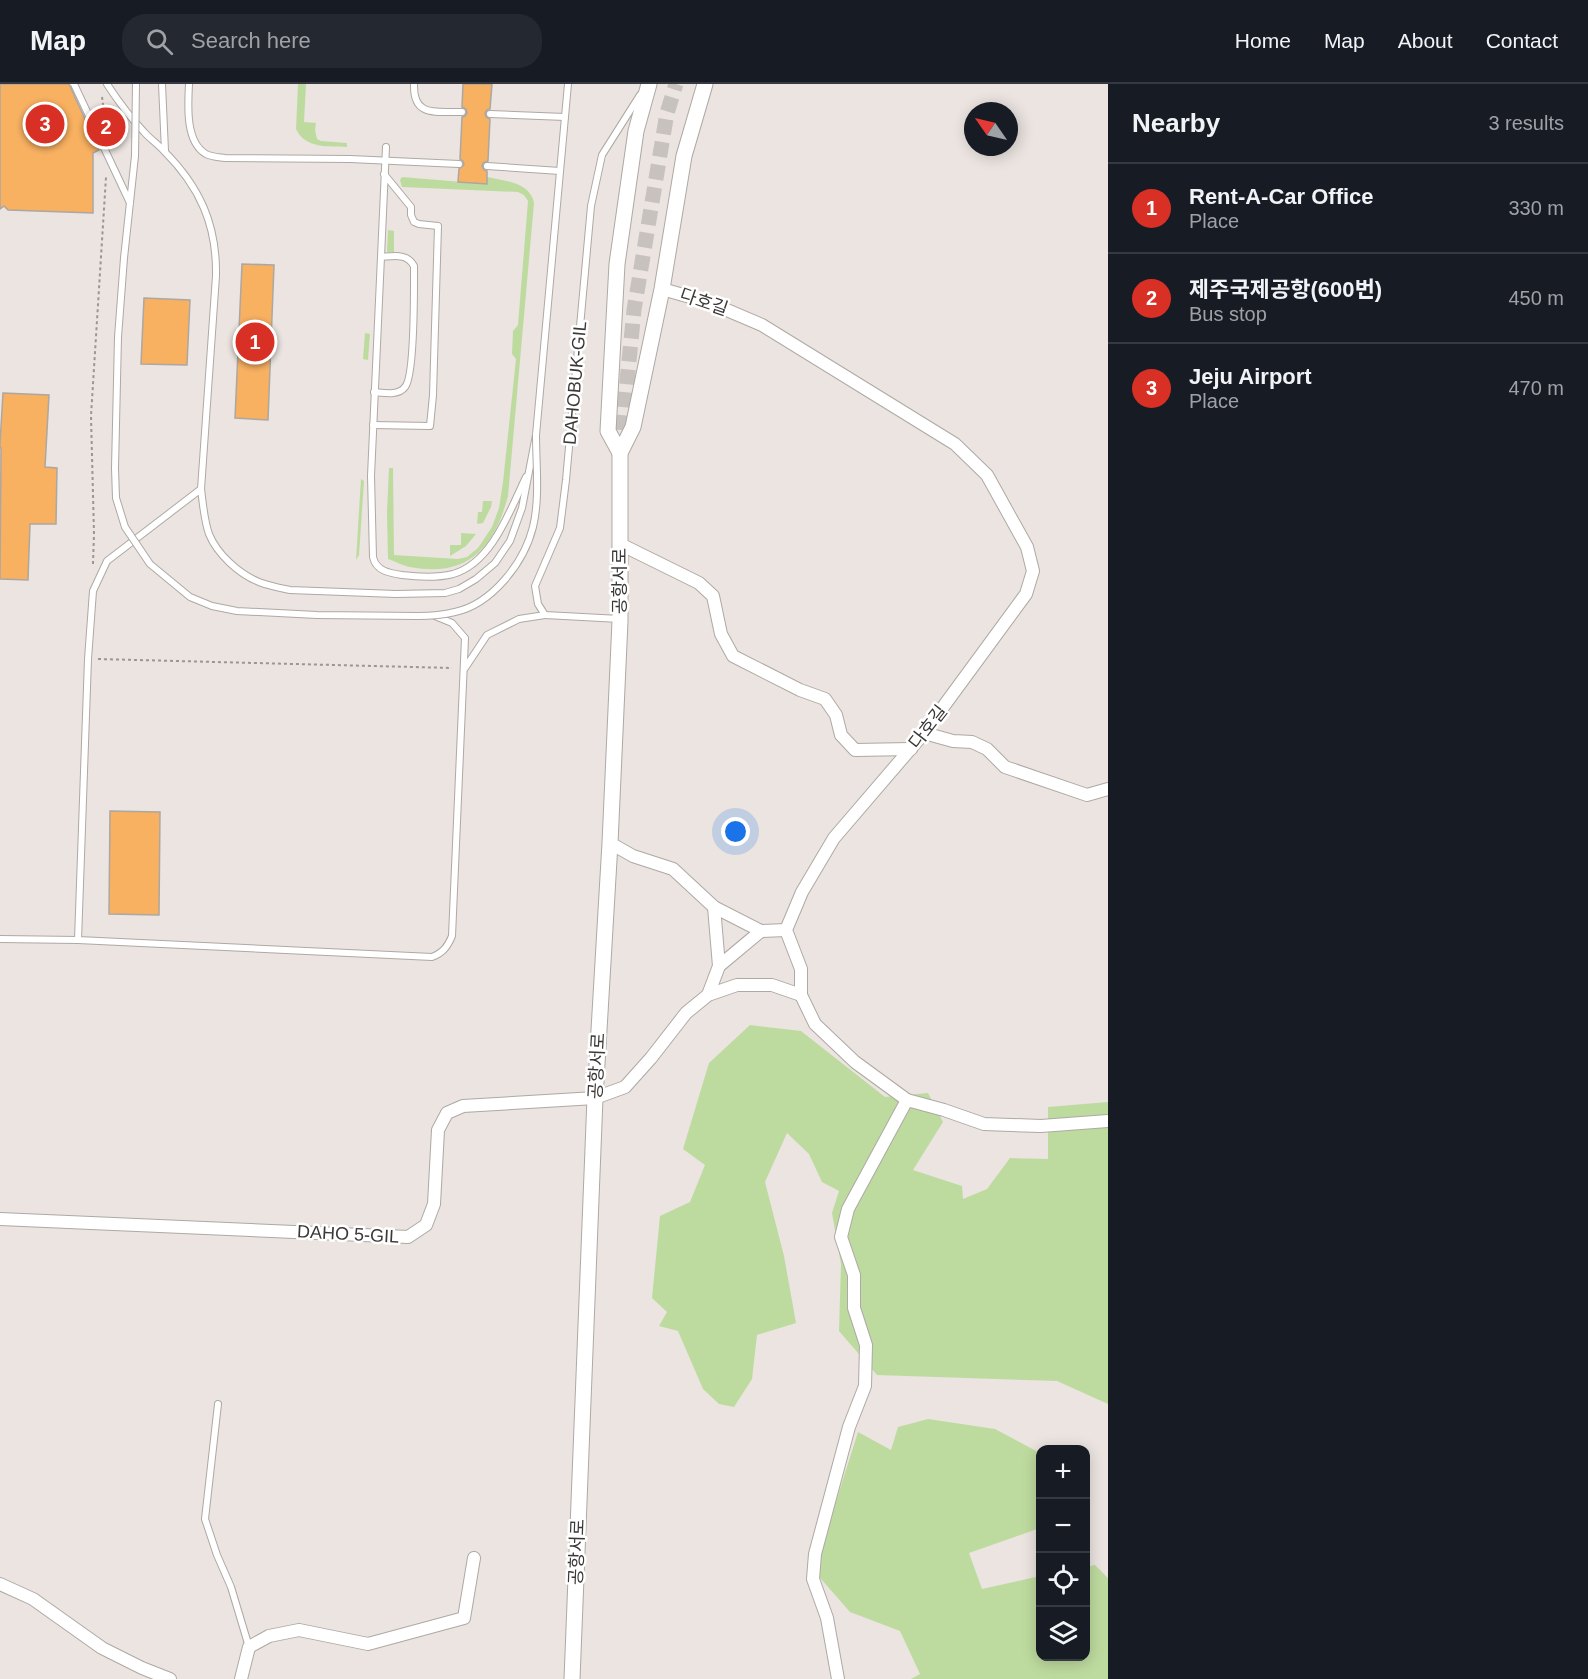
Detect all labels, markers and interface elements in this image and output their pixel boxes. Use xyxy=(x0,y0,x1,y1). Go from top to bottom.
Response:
search box xyxy=(122,14,542,68)
text: Map xyxy=(30,25,86,56)
icon: search xyxy=(143,25,176,58)
text: Search here xyxy=(191,28,311,53)
text: Home xyxy=(1235,29,1291,52)
text: Map xyxy=(1324,29,1365,52)
text: About xyxy=(1398,29,1453,52)
text: Contact xyxy=(1486,29,1558,52)
pin: 3 xyxy=(26,102,64,147)
north arrow xyxy=(964,102,1018,156)
pin: 2 xyxy=(86,104,126,150)
text: Nearby xyxy=(1132,108,1220,138)
text: 3 results xyxy=(1488,112,1564,134)
text: Rent-A-Car Office xyxy=(1189,184,1374,209)
text: 1 xyxy=(1146,197,1157,219)
text: 330 m xyxy=(1508,197,1564,219)
text: Place xyxy=(1189,210,1239,232)
text: 제주국제공항(600번) xyxy=(1189,277,1382,302)
street label: 다호길 xyxy=(677,284,731,320)
text: 2 xyxy=(1146,287,1157,309)
text: 450 m xyxy=(1508,287,1564,309)
text: Bus stop xyxy=(1189,303,1267,325)
pin: 1 xyxy=(236,320,274,364)
street label: DAHOBUK-GIL xyxy=(560,320,590,446)
text: Jeju Airport xyxy=(1189,364,1312,389)
text: 3 xyxy=(1146,377,1157,399)
text: 470 m xyxy=(1508,377,1564,399)
text: Place xyxy=(1189,390,1239,412)
street label: 공항서로 xyxy=(610,548,630,614)
street label: 다호길 xyxy=(905,701,951,753)
your location xyxy=(721,817,750,846)
street label: 공항서로 xyxy=(585,1032,609,1100)
street label: DAHO 5-GIL xyxy=(297,1221,399,1247)
map controls xyxy=(1036,1445,1090,1661)
button: + xyxy=(1036,1445,1090,1499)
button: − xyxy=(1036,1499,1090,1553)
street label: 공항서로 xyxy=(566,1519,588,1585)
button: locate xyxy=(1036,1553,1090,1607)
button: layers xyxy=(1036,1607,1090,1661)

